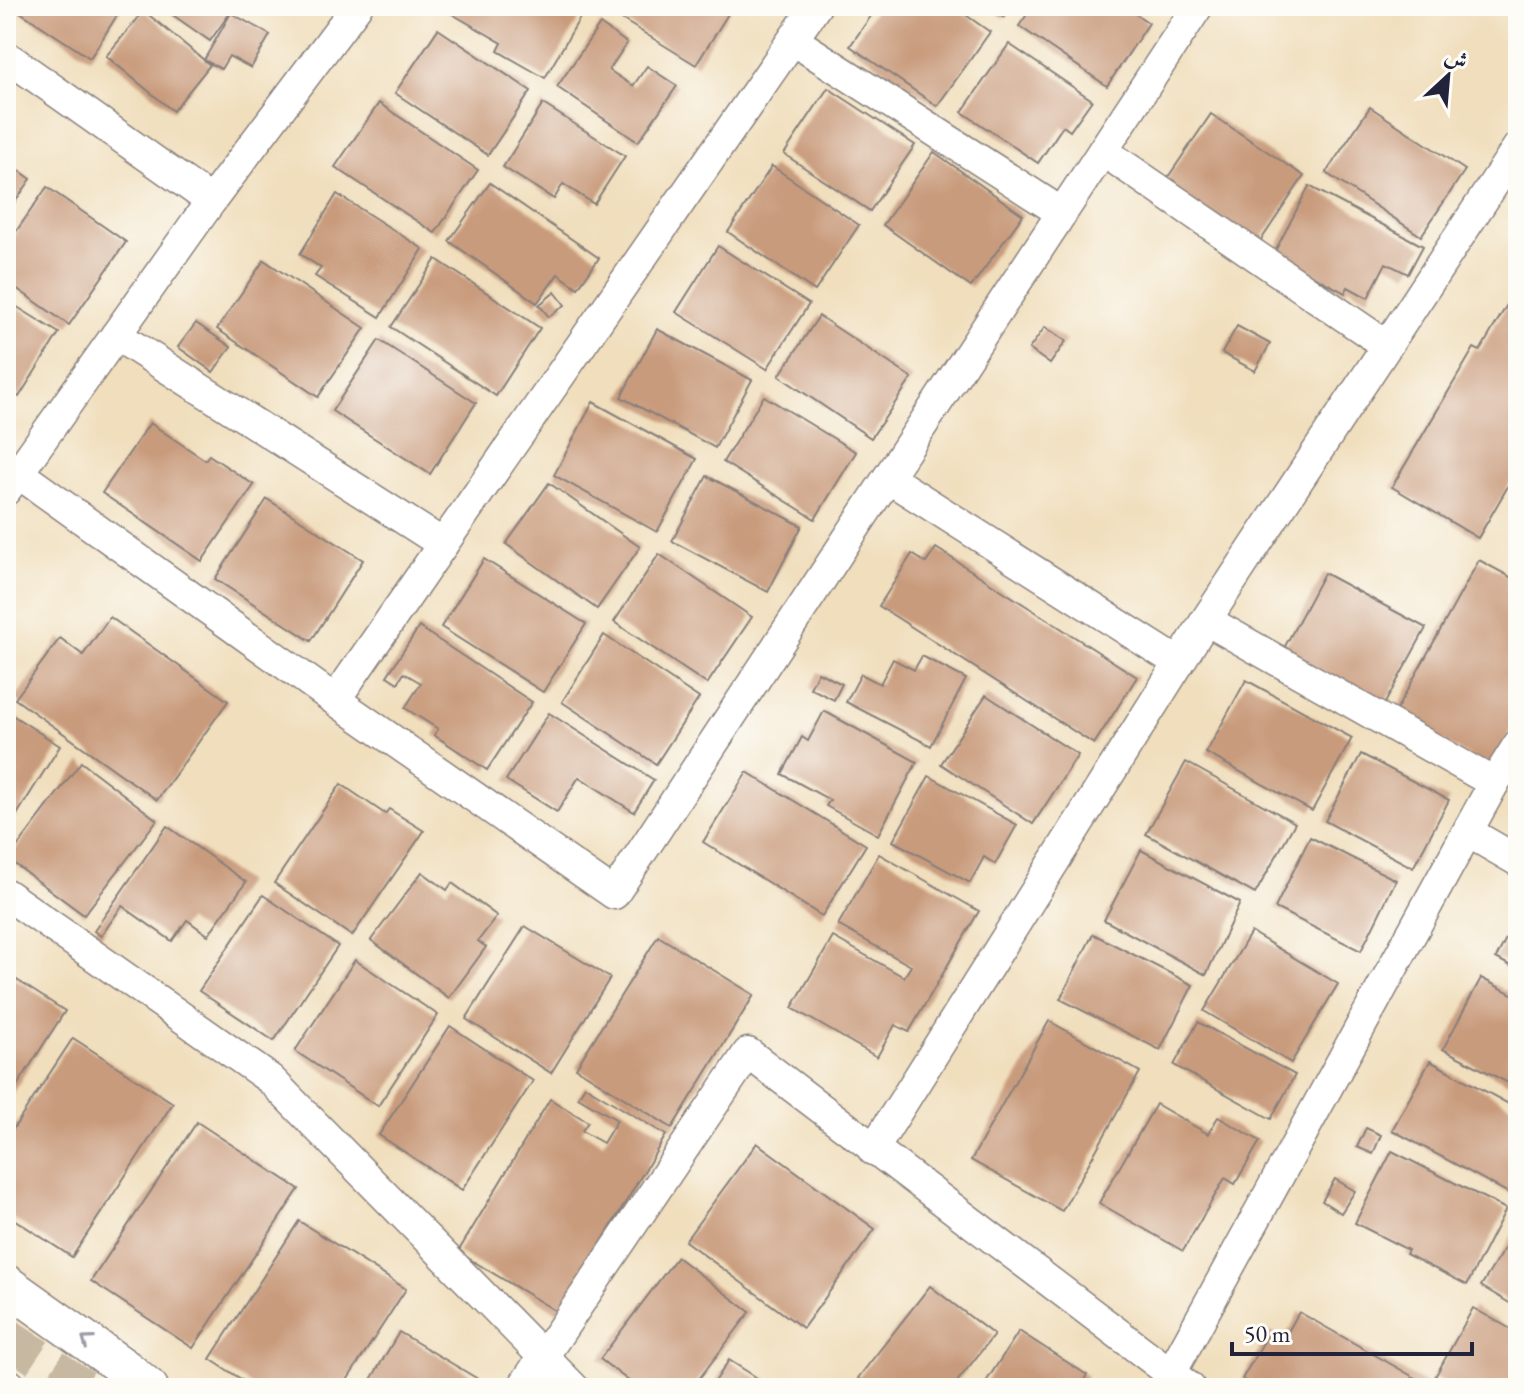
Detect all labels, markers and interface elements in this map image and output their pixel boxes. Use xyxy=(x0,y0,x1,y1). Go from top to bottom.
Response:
north arrow xyxy=(1408,36,1488,116)
text: ش xyxy=(1440,41,1473,76)
scale bar xyxy=(1232,1306,1472,1356)
text: 50 m xyxy=(1244,1318,1291,1349)
one-way arrow xyxy=(81,1336,95,1351)

